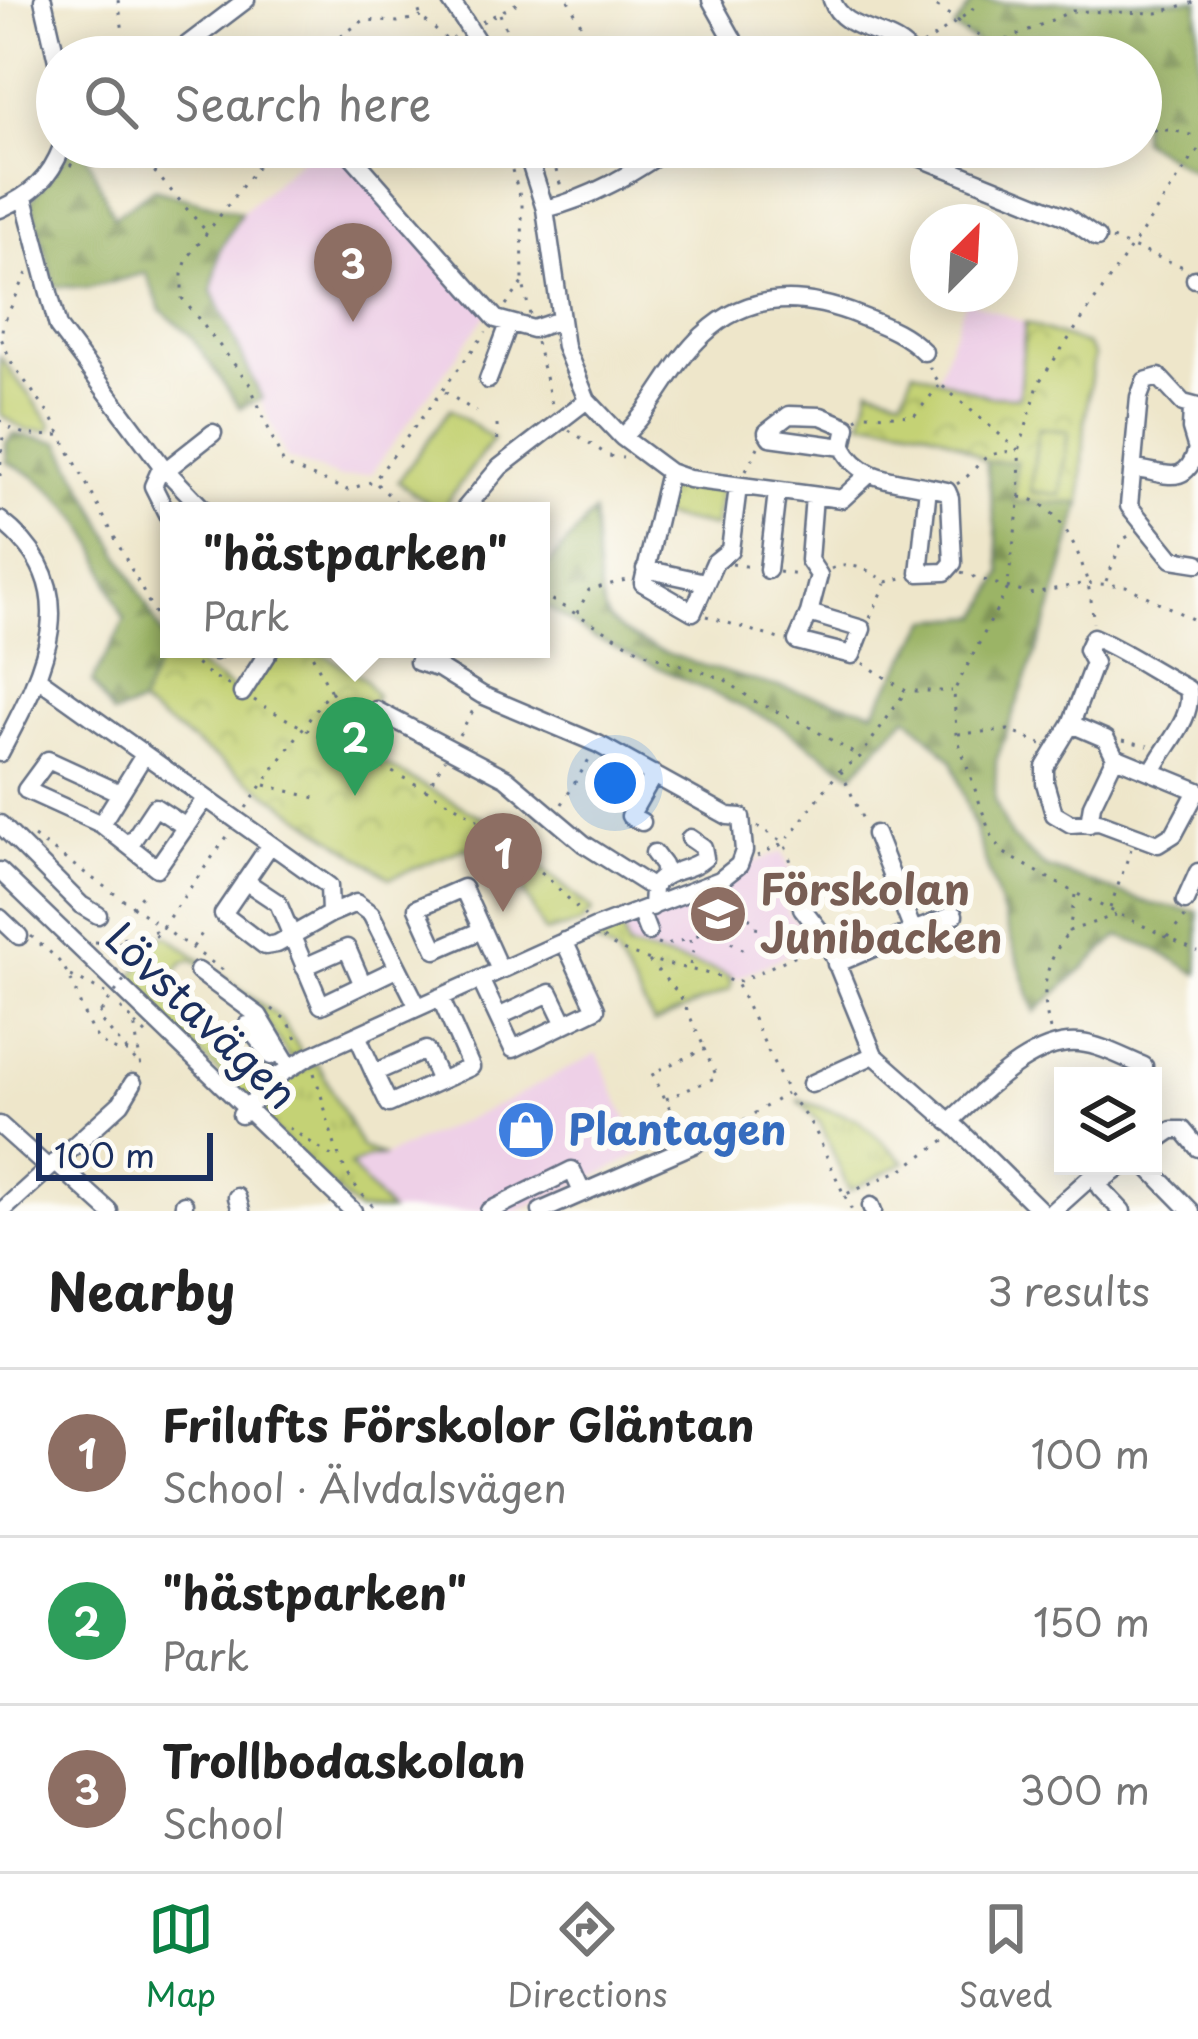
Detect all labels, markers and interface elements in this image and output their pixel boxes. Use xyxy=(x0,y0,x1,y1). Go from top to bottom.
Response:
search box xyxy=(36,36,1162,168)
text: Search here xyxy=(174,68,431,136)
icon: search xyxy=(78,69,144,135)
north arrow xyxy=(910,204,1018,312)
pin: 3 xyxy=(314,223,392,322)
popup xyxy=(160,502,550,658)
text: "hästparken" xyxy=(202,517,508,585)
text: Park xyxy=(202,585,290,644)
pin: 2 xyxy=(316,697,394,796)
your location xyxy=(585,753,645,813)
pin: 1 xyxy=(464,813,542,912)
place label: Förskolan Junibacken xyxy=(760,856,1002,967)
school or university icon: Förskolan Junibacken xyxy=(687,883,749,945)
street label: Lövstavägen xyxy=(92,906,313,1122)
map controls xyxy=(1054,1067,1162,1175)
button: layers xyxy=(1054,1067,1162,1175)
place label: Plantagen xyxy=(568,1096,786,1159)
shop icon: Plantagen xyxy=(495,1099,557,1161)
scale bar xyxy=(36,1127,213,1180)
text: 100 m xyxy=(54,1129,155,1179)
text: Nearby xyxy=(48,1251,235,1328)
text: 3 results xyxy=(987,1260,1150,1319)
text: Frilufts Förskolor Gläntan xyxy=(162,1389,755,1457)
text: 1 xyxy=(78,1423,96,1482)
text: 100 m xyxy=(1031,1423,1150,1482)
text: School · Älvdalsvägen xyxy=(162,1457,567,1516)
text: "hästparken" xyxy=(162,1557,467,1625)
text: 2 xyxy=(73,1591,101,1650)
text: 150 m xyxy=(1033,1591,1150,1650)
text: Park xyxy=(162,1625,249,1684)
text: Trollbodaskolan xyxy=(162,1725,526,1793)
text: 3 xyxy=(74,1759,100,1818)
text: 300 m xyxy=(1019,1759,1150,1818)
text: School xyxy=(162,1793,285,1852)
tab: Map xyxy=(146,1896,216,2018)
tab: Directions xyxy=(507,1896,668,2018)
tab: Saved xyxy=(959,1896,1052,2018)

